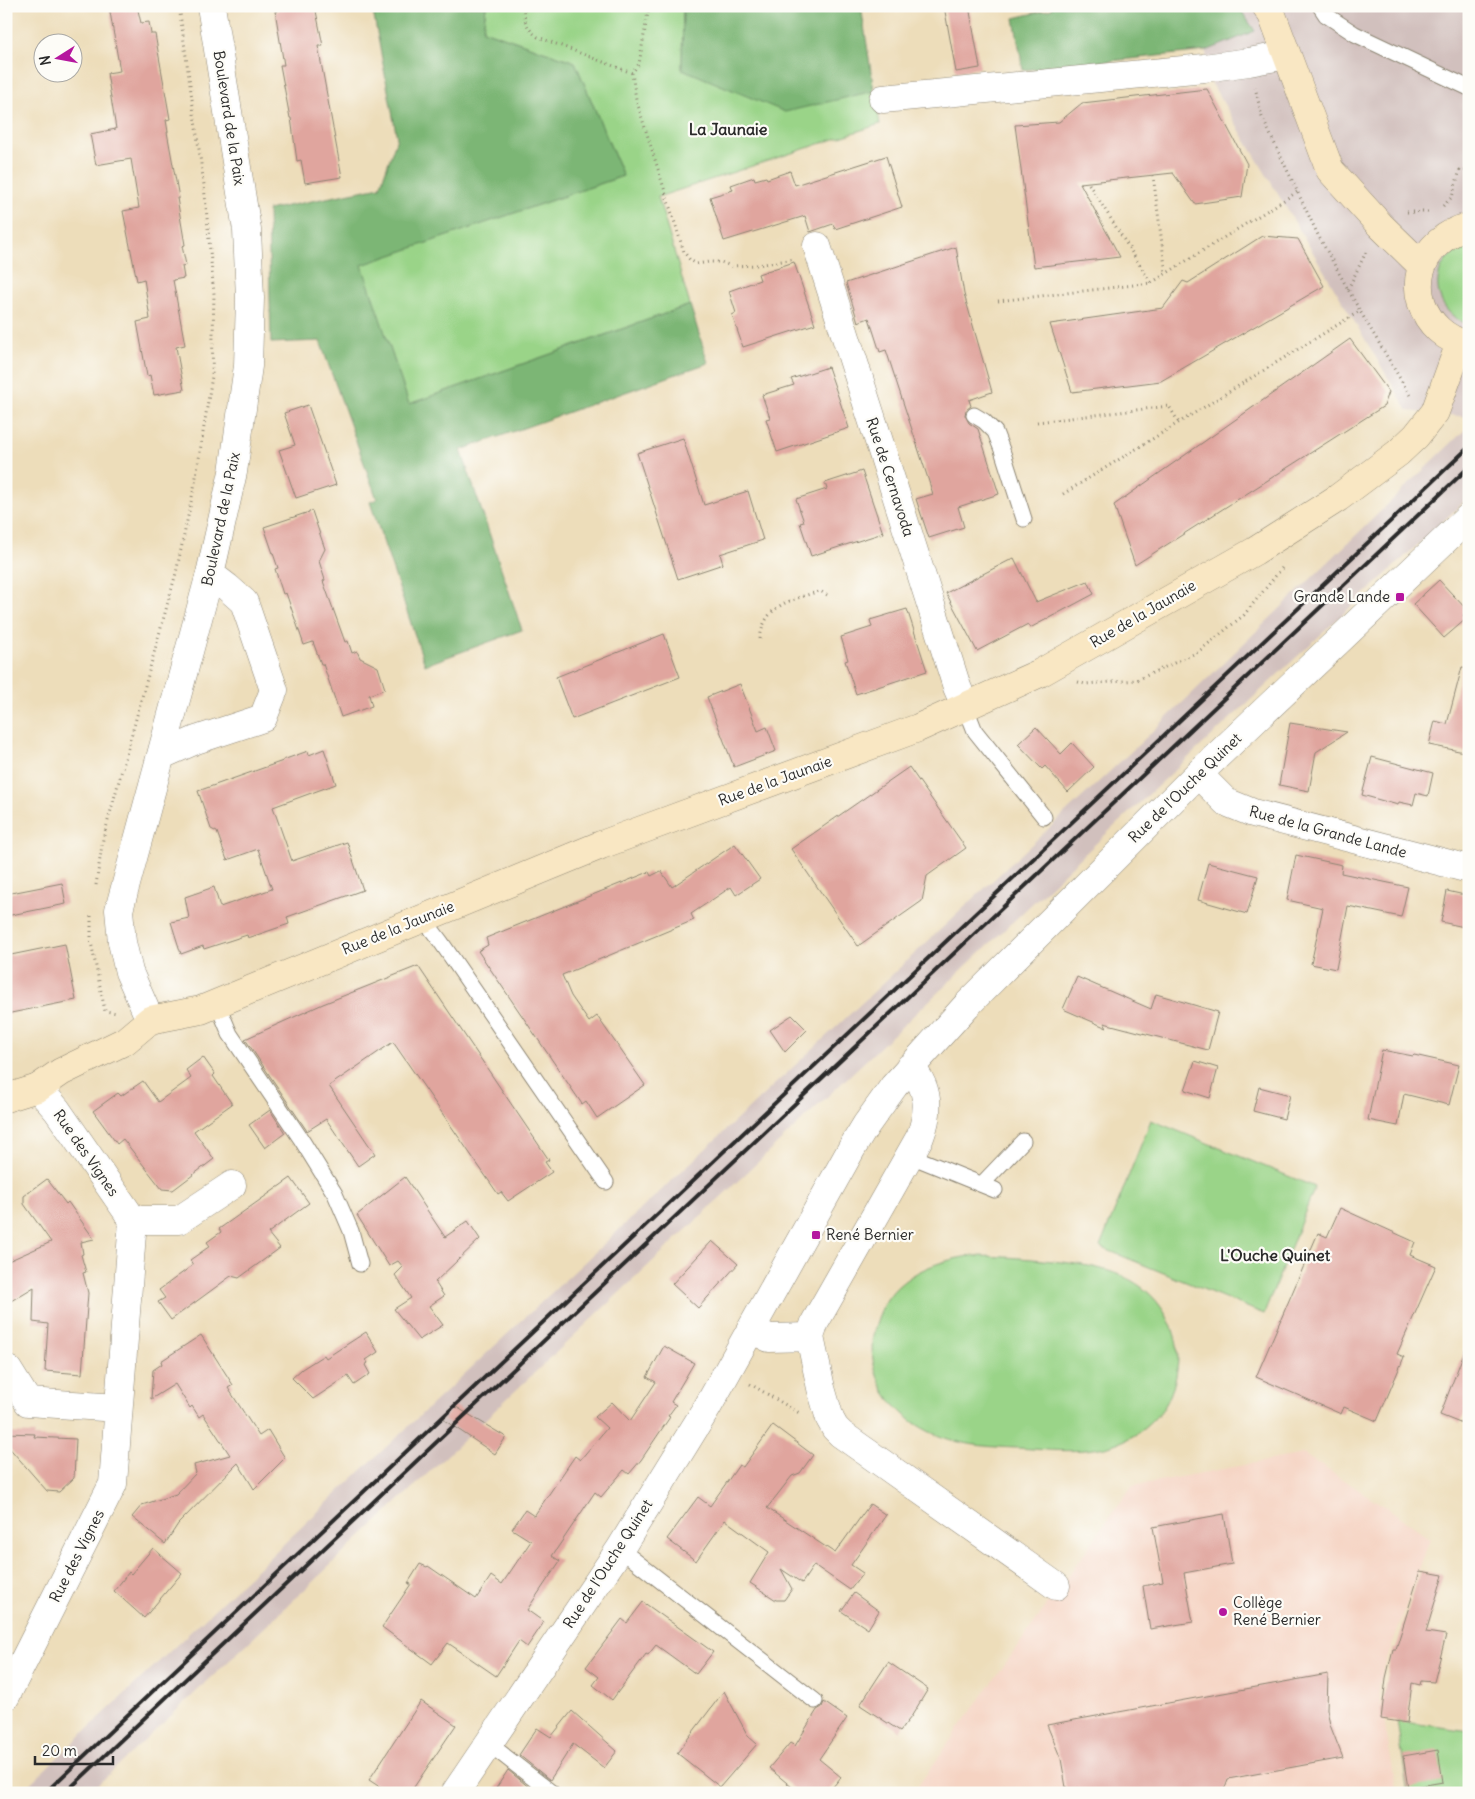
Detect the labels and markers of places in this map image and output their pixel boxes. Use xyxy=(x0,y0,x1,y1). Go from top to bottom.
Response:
place label: Grande Lande xyxy=(1293,587,1390,606)
marker: Grande Lande xyxy=(1394,591,1406,603)
place label: René Bernier xyxy=(826,1225,914,1244)
marker: René Bernier xyxy=(810,1229,822,1241)
place label: Collège René Bernier xyxy=(1233,1593,1321,1629)
marker: Collège René Bernier xyxy=(1217,1606,1229,1618)

